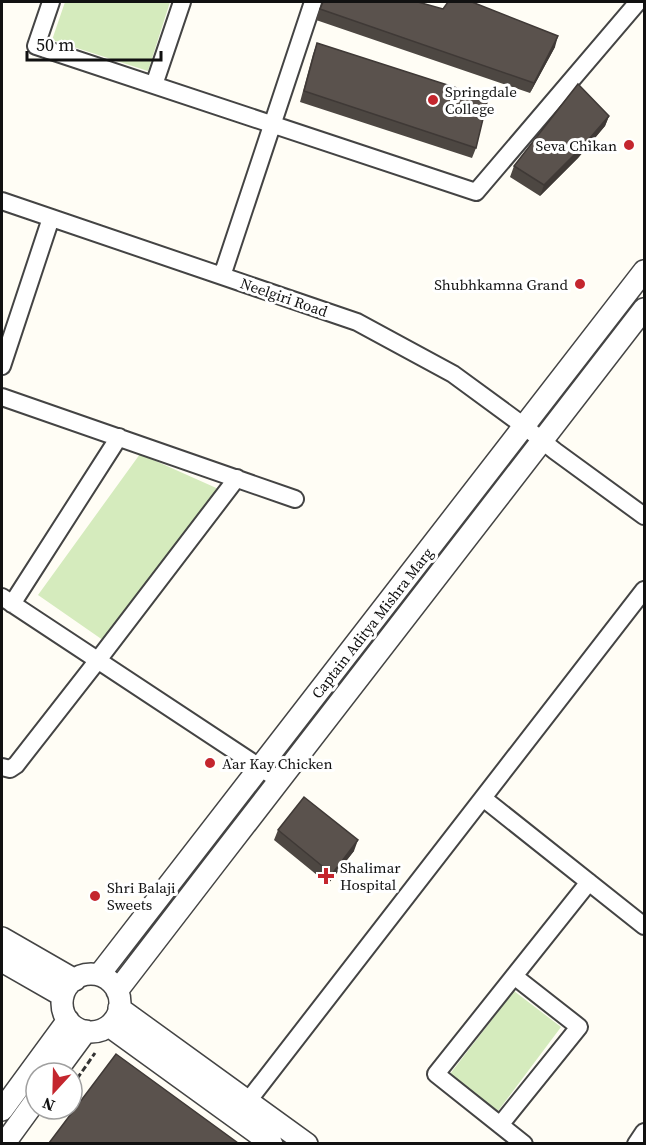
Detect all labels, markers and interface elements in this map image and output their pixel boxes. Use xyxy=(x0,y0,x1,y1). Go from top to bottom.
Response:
scale bar xyxy=(27,24,160,62)
text: 50 m xyxy=(36,32,74,57)
place label: Springdale College xyxy=(445,81,517,119)
marker: Springdale College xyxy=(426,93,440,107)
place label: Seva Chikan xyxy=(536,135,617,156)
marker: Seva Chikan xyxy=(622,138,636,152)
street label: Neelgiri Road xyxy=(238,272,331,322)
place label: Shubhkamna Grand xyxy=(434,274,568,295)
marker: Shubhkamna Grand xyxy=(573,277,587,291)
street label: Captain Aditya Mishra Marg xyxy=(306,543,438,703)
place label: Aar Kay Chicken xyxy=(222,753,333,774)
marker: Aar Kay Chicken xyxy=(203,756,217,770)
place label: Shalimar Hospital xyxy=(340,857,401,895)
marker: Shalimar Hospital xyxy=(317,867,335,885)
place label: Shri Balaji Sweets xyxy=(107,877,176,915)
marker: Shri Balaji Sweets xyxy=(88,889,102,903)
north arrow xyxy=(24,1061,84,1121)
text: N xyxy=(39,1092,58,1117)

